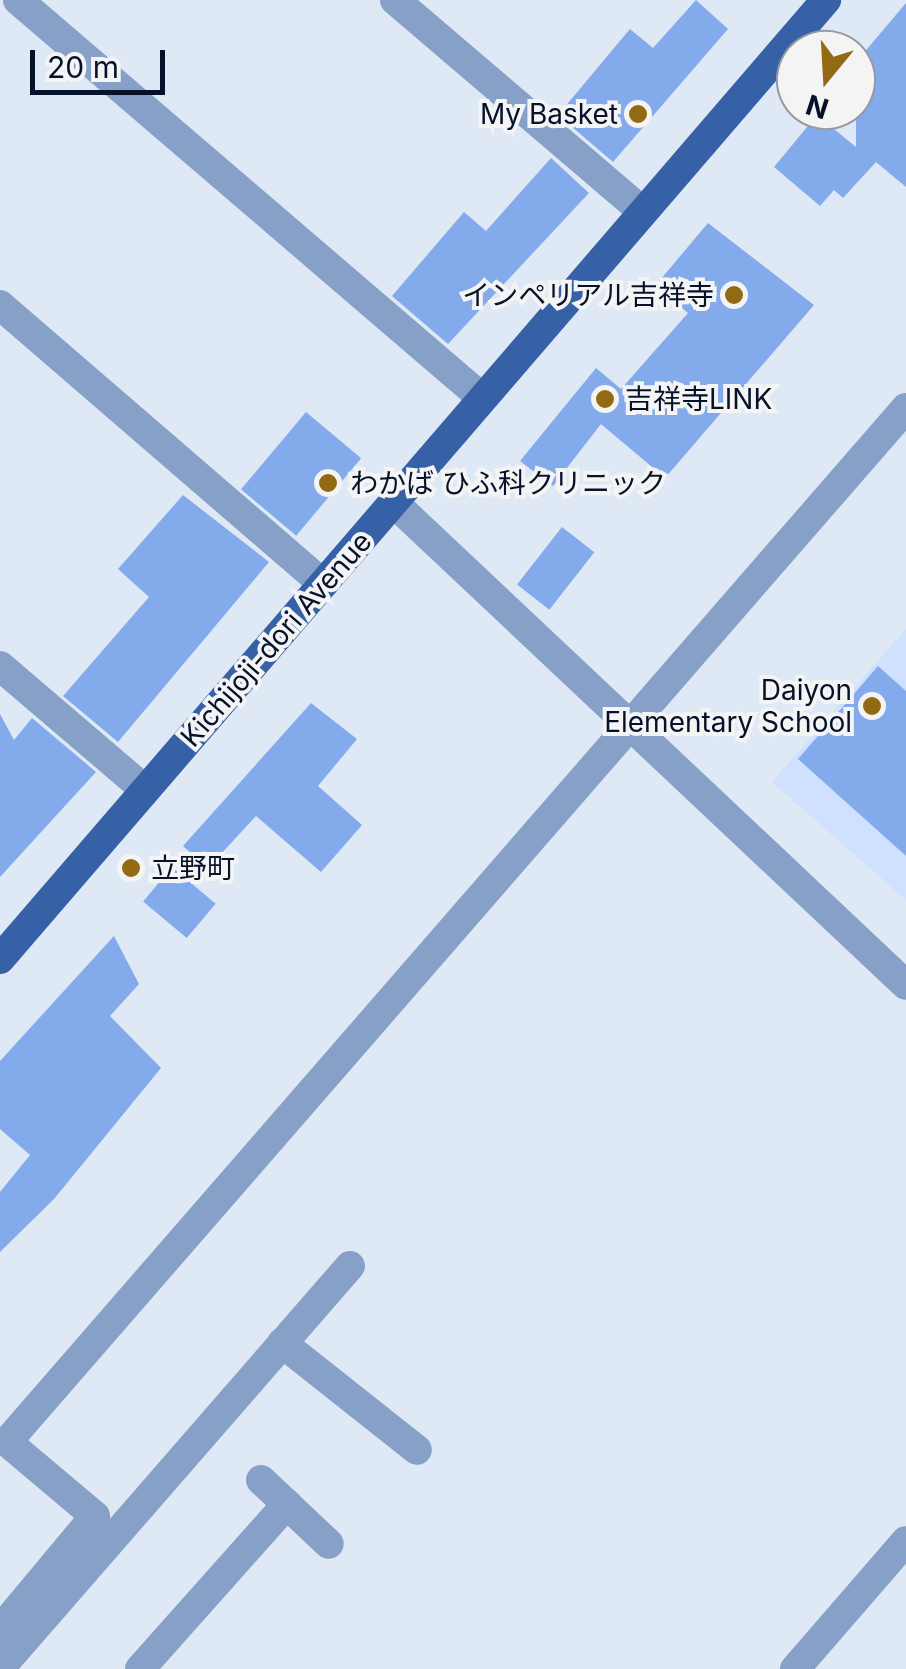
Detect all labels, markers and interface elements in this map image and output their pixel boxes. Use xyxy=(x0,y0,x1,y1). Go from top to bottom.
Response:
scale bar xyxy=(35,30,170,92)
north arrow xyxy=(776,30,876,130)
text: 20 m xyxy=(47,49,119,85)
text: N xyxy=(802,87,833,126)
place label: My Basket xyxy=(480,97,618,131)
marker: My Basket xyxy=(627,103,649,125)
place label: インペリアル吉祥寺 xyxy=(462,278,714,312)
marker: インペリアル吉祥寺 xyxy=(723,284,745,306)
place label: 吉祥寺LINK xyxy=(625,382,772,416)
marker: 吉祥寺LINK xyxy=(594,388,616,410)
place label: わかば ひふ科クリニック xyxy=(350,466,666,500)
marker: わかば ひふ科クリニック xyxy=(315,470,341,496)
street label: Kichijoji-dori Avenue xyxy=(174,525,378,753)
place label: Daiyon Elementary School xyxy=(604,673,852,739)
marker: Daiyon Elementary School xyxy=(861,695,883,717)
place label: 立野町 xyxy=(151,851,235,885)
marker: 立野町 xyxy=(120,857,142,879)

